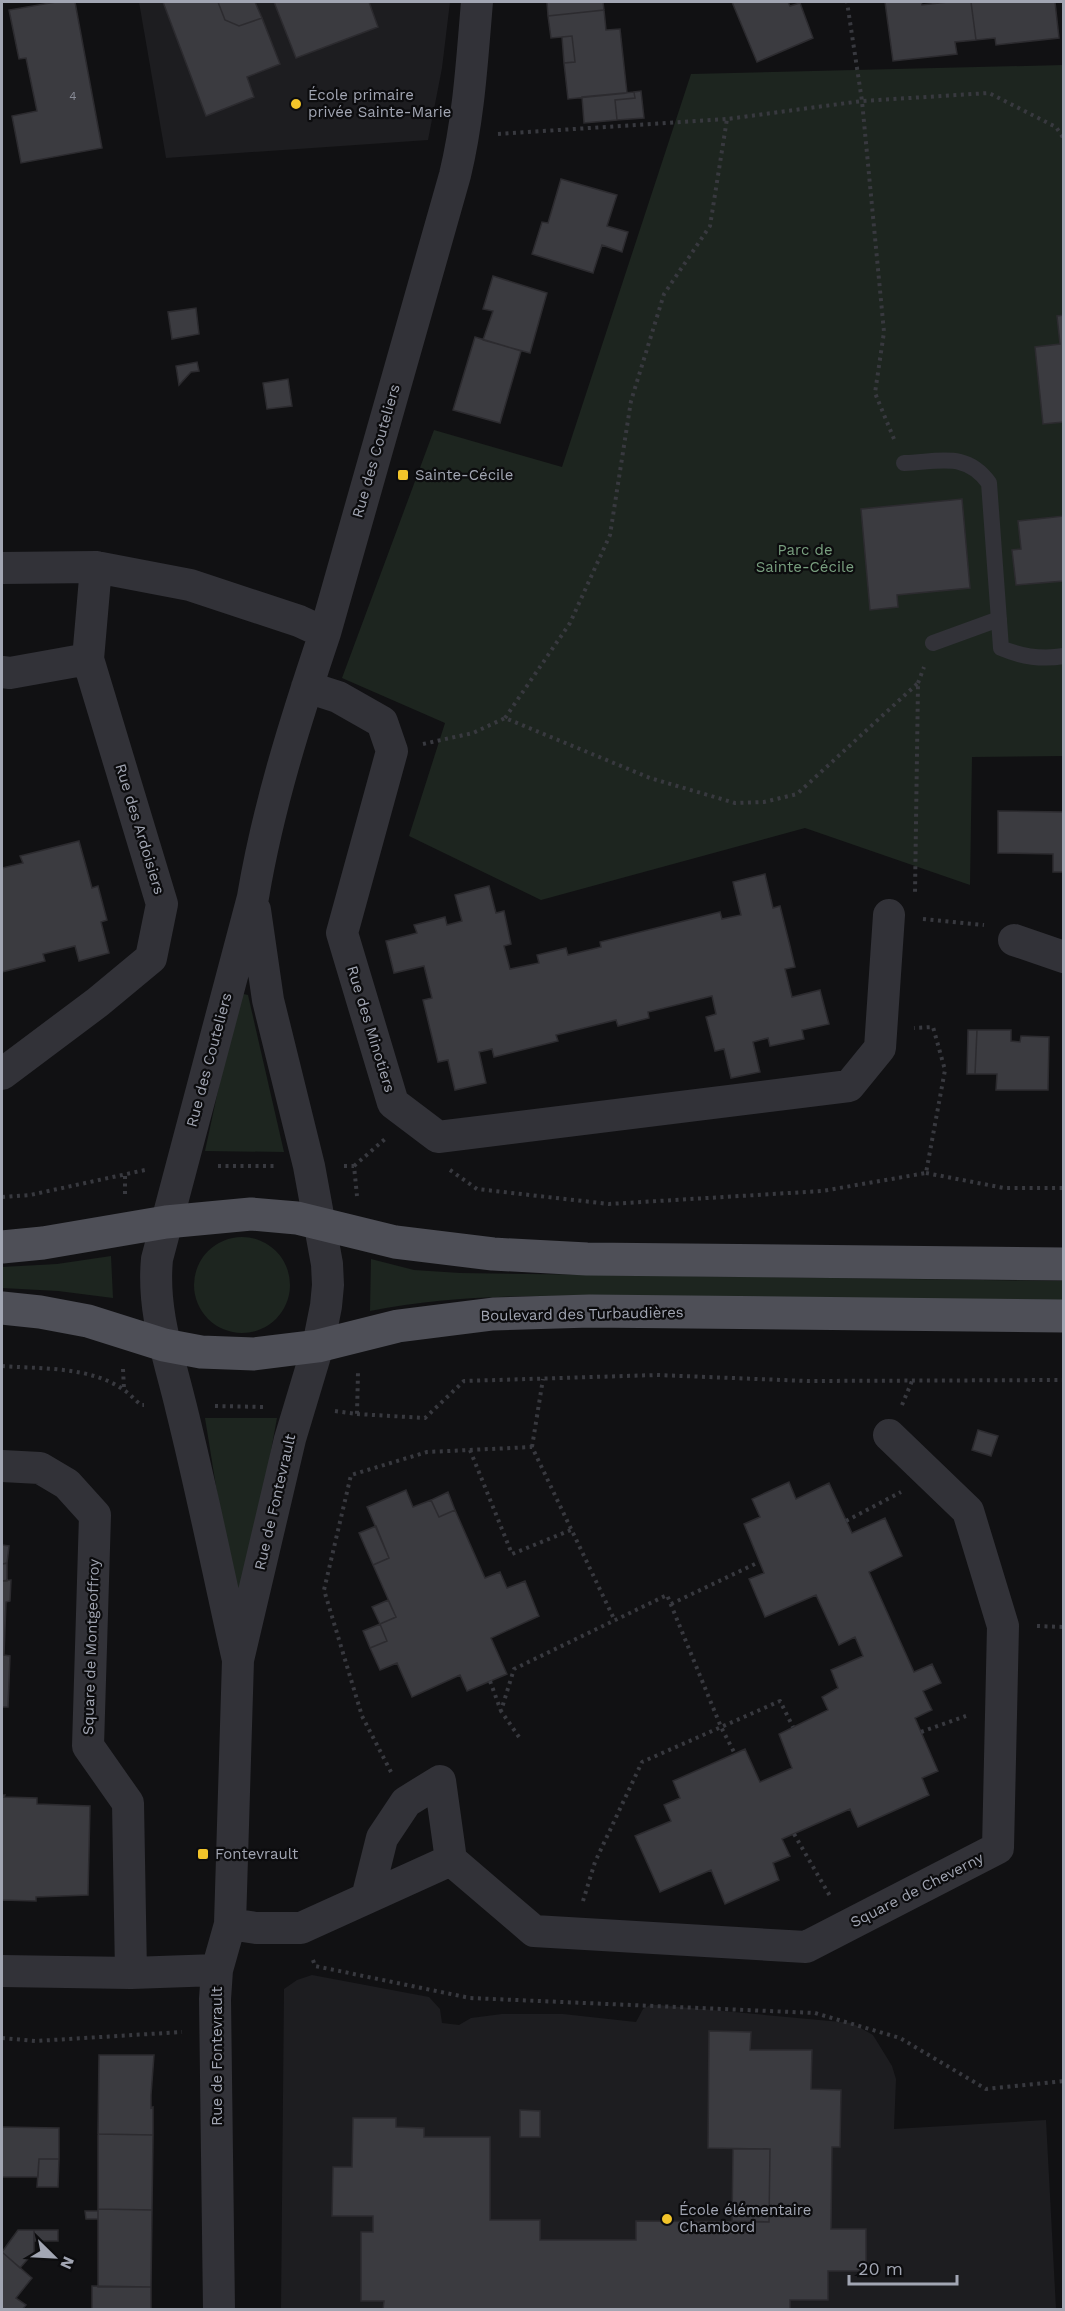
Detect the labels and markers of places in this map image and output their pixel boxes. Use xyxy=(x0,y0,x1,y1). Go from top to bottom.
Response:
place label: École primaire privée Sainte-Marie xyxy=(308,86,451,121)
marker: École primaire privée Sainte-Marie xyxy=(289,97,303,111)
place label: Sainte-Cécile xyxy=(415,466,513,484)
marker: Sainte-Cécile xyxy=(396,468,410,482)
place label: Fontevrault xyxy=(215,1845,299,1863)
marker: Fontevrault xyxy=(196,1847,210,1861)
place label: École élémentaire Chambord xyxy=(679,2201,811,2236)
marker: École élémentaire Chambord xyxy=(660,2212,674,2226)

